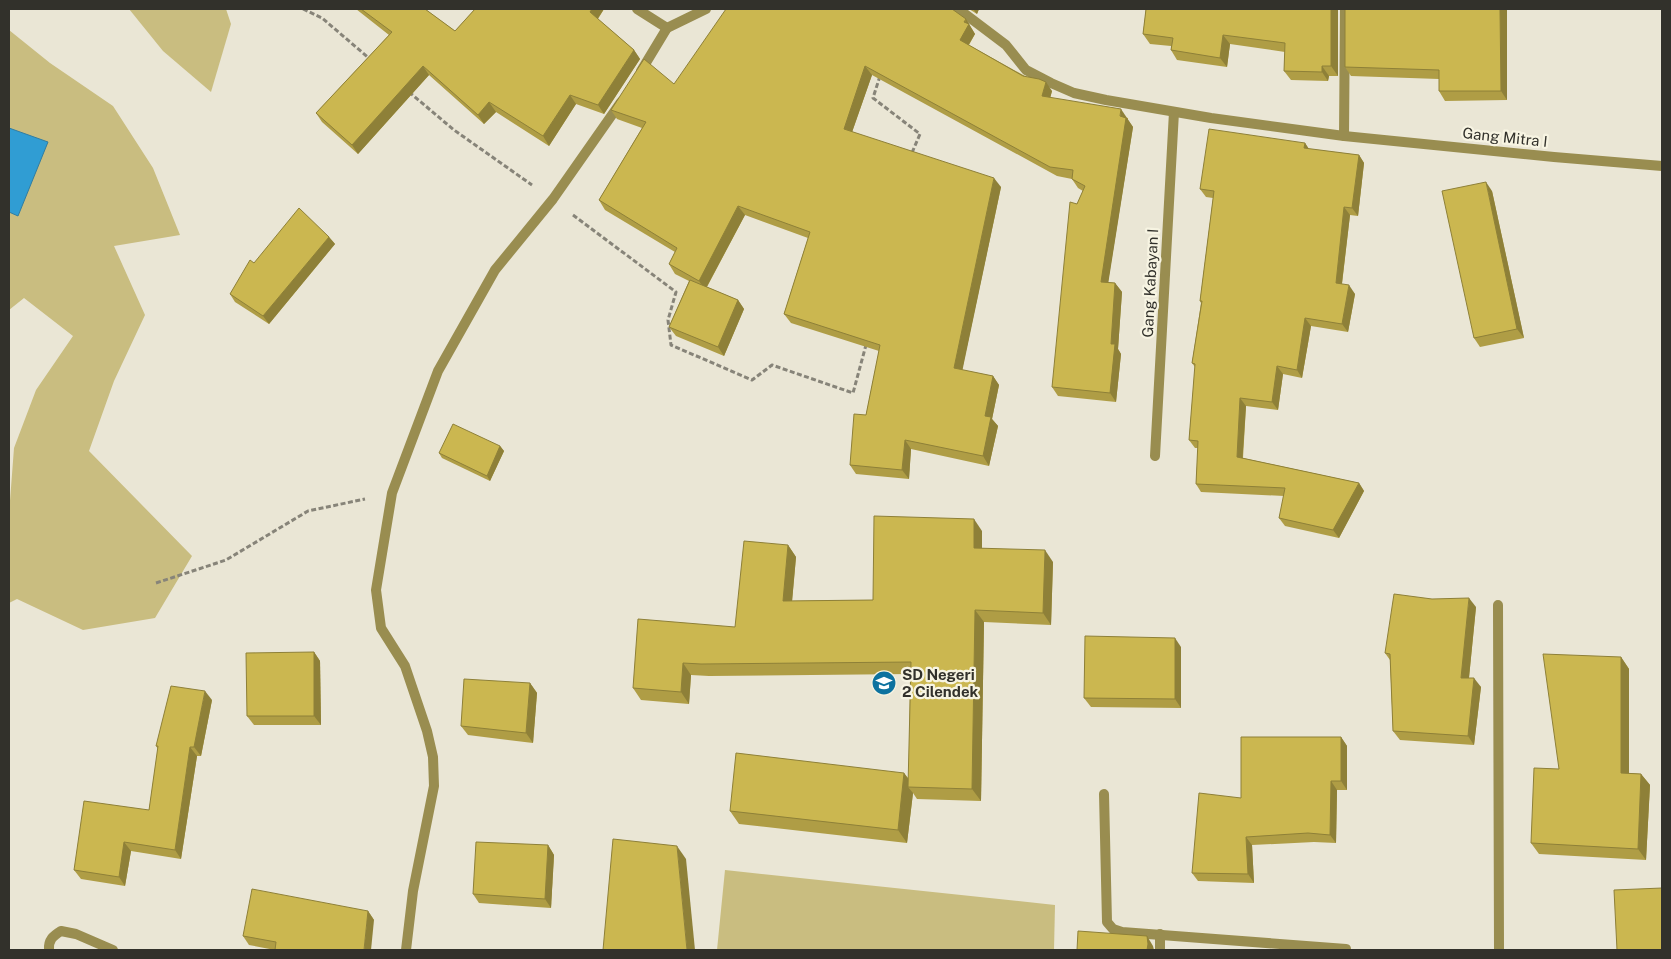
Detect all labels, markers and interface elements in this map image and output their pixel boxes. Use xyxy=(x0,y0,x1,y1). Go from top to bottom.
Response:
street label: Gang Mitra I xyxy=(1462,124,1548,150)
street label: Gang Kabayan I xyxy=(1139,228,1161,338)
place label: SD Negeri 2 Cilendek xyxy=(902,666,979,700)
school or university icon: SD Negeri 2 Cilendek xyxy=(871,670,897,696)

